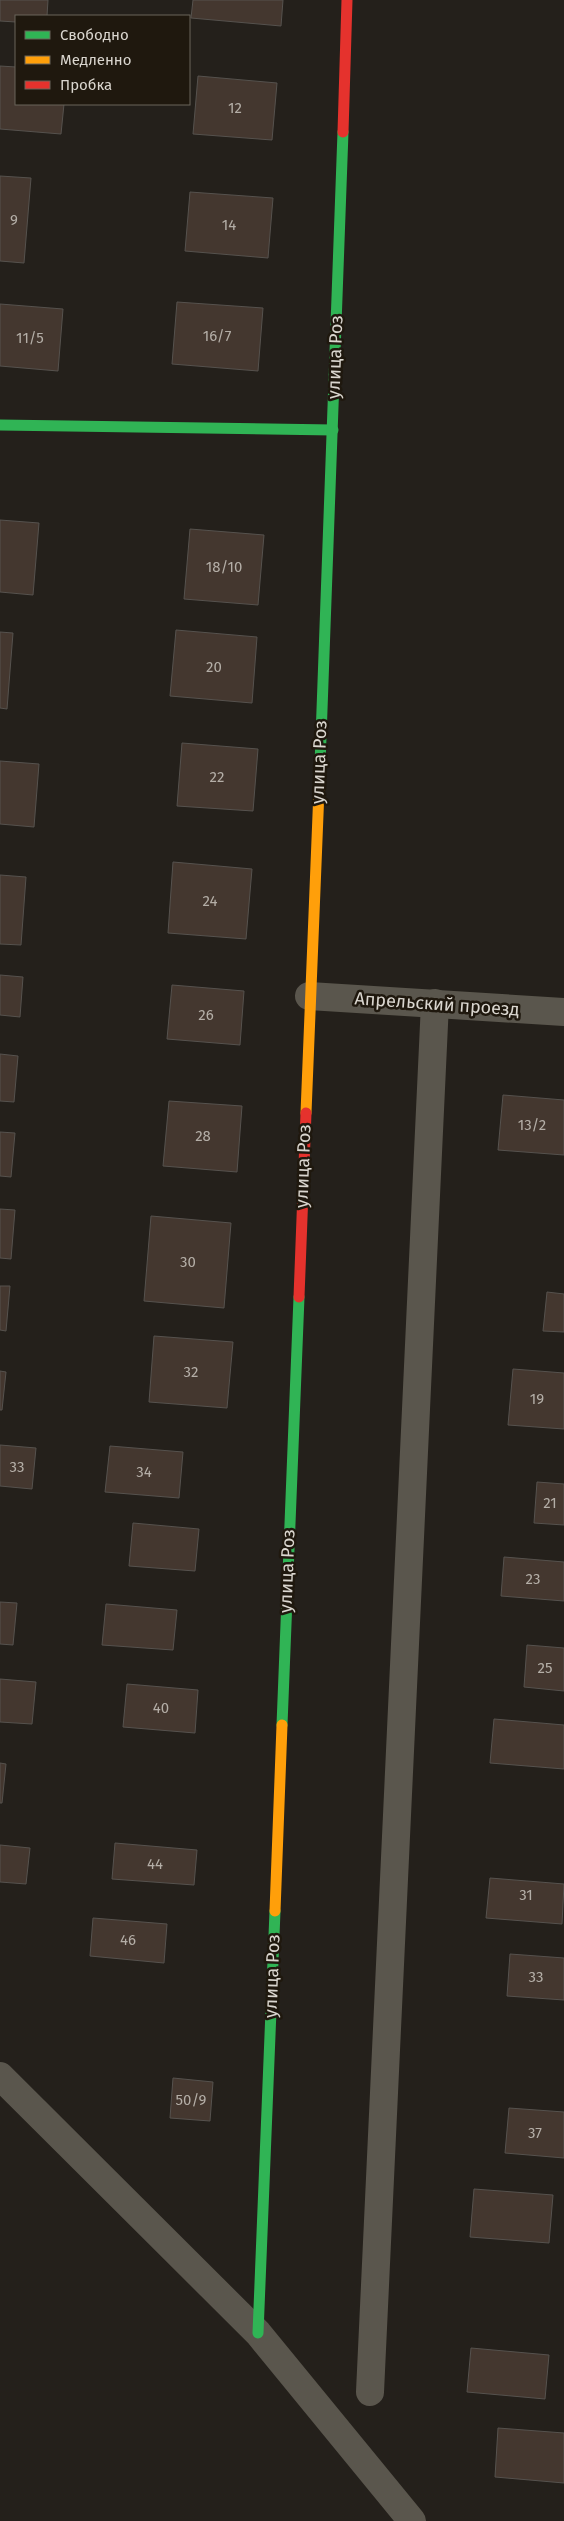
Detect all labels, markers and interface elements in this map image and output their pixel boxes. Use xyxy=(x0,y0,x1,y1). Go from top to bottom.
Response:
legend xyxy=(15,15,190,105)
text: Свободно xyxy=(60,26,129,44)
text: Медленно xyxy=(60,51,132,69)
text: Пробка xyxy=(60,76,112,94)
house number: 12 xyxy=(228,99,242,117)
house number: 9 xyxy=(10,211,18,229)
house number: 14 xyxy=(222,216,236,234)
street label: улица Роз xyxy=(323,315,347,399)
house number: 16/7 xyxy=(203,327,232,345)
house number: 11/5 xyxy=(16,329,44,347)
house number: 18/10 xyxy=(206,558,242,576)
house number: 20 xyxy=(206,658,222,676)
street label: улица Роз xyxy=(307,720,331,804)
house number: 22 xyxy=(210,768,224,786)
house number: 24 xyxy=(202,892,218,910)
street label: Апрельский проезд xyxy=(354,987,520,1021)
house number: 26 xyxy=(198,1006,214,1024)
house number: 13/2 xyxy=(518,1116,546,1134)
street label: улица Роз xyxy=(291,1124,315,1208)
house number: 28 xyxy=(195,1127,211,1145)
house number: 30 xyxy=(180,1253,196,1271)
house number: 32 xyxy=(184,1363,198,1381)
house number: 19 xyxy=(530,1390,544,1408)
house number: 33 xyxy=(10,1458,24,1476)
house number: 34 xyxy=(136,1463,152,1481)
house number: 21 xyxy=(543,1494,557,1512)
street label: улица Роз xyxy=(275,1529,299,1613)
house number: 23 xyxy=(526,1570,540,1588)
house number: 25 xyxy=(538,1659,552,1677)
house number: 40 xyxy=(153,1699,169,1717)
house number: 44 xyxy=(147,1855,163,1873)
house number: 31 xyxy=(519,1886,533,1904)
house number: 46 xyxy=(120,1931,136,1949)
street label: улица Роз xyxy=(260,1934,284,2018)
house number: 33 xyxy=(529,1968,543,1986)
house number: 50/9 xyxy=(176,2091,207,2109)
house number: 37 xyxy=(528,2124,542,2142)

